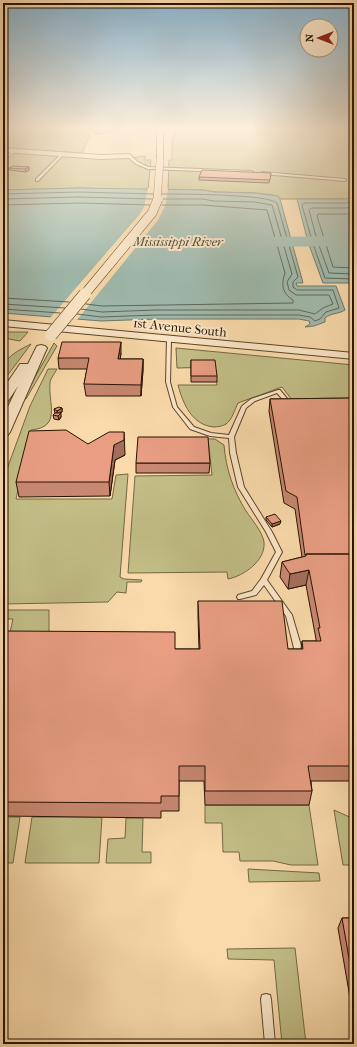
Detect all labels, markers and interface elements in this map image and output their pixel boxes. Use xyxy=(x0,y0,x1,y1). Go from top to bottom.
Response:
north arrow xyxy=(299,18,339,58)
text: N xyxy=(303,33,316,42)
water label: Mississippi River xyxy=(132,234,224,249)
street label: 1st Avenue South xyxy=(132,315,228,340)

